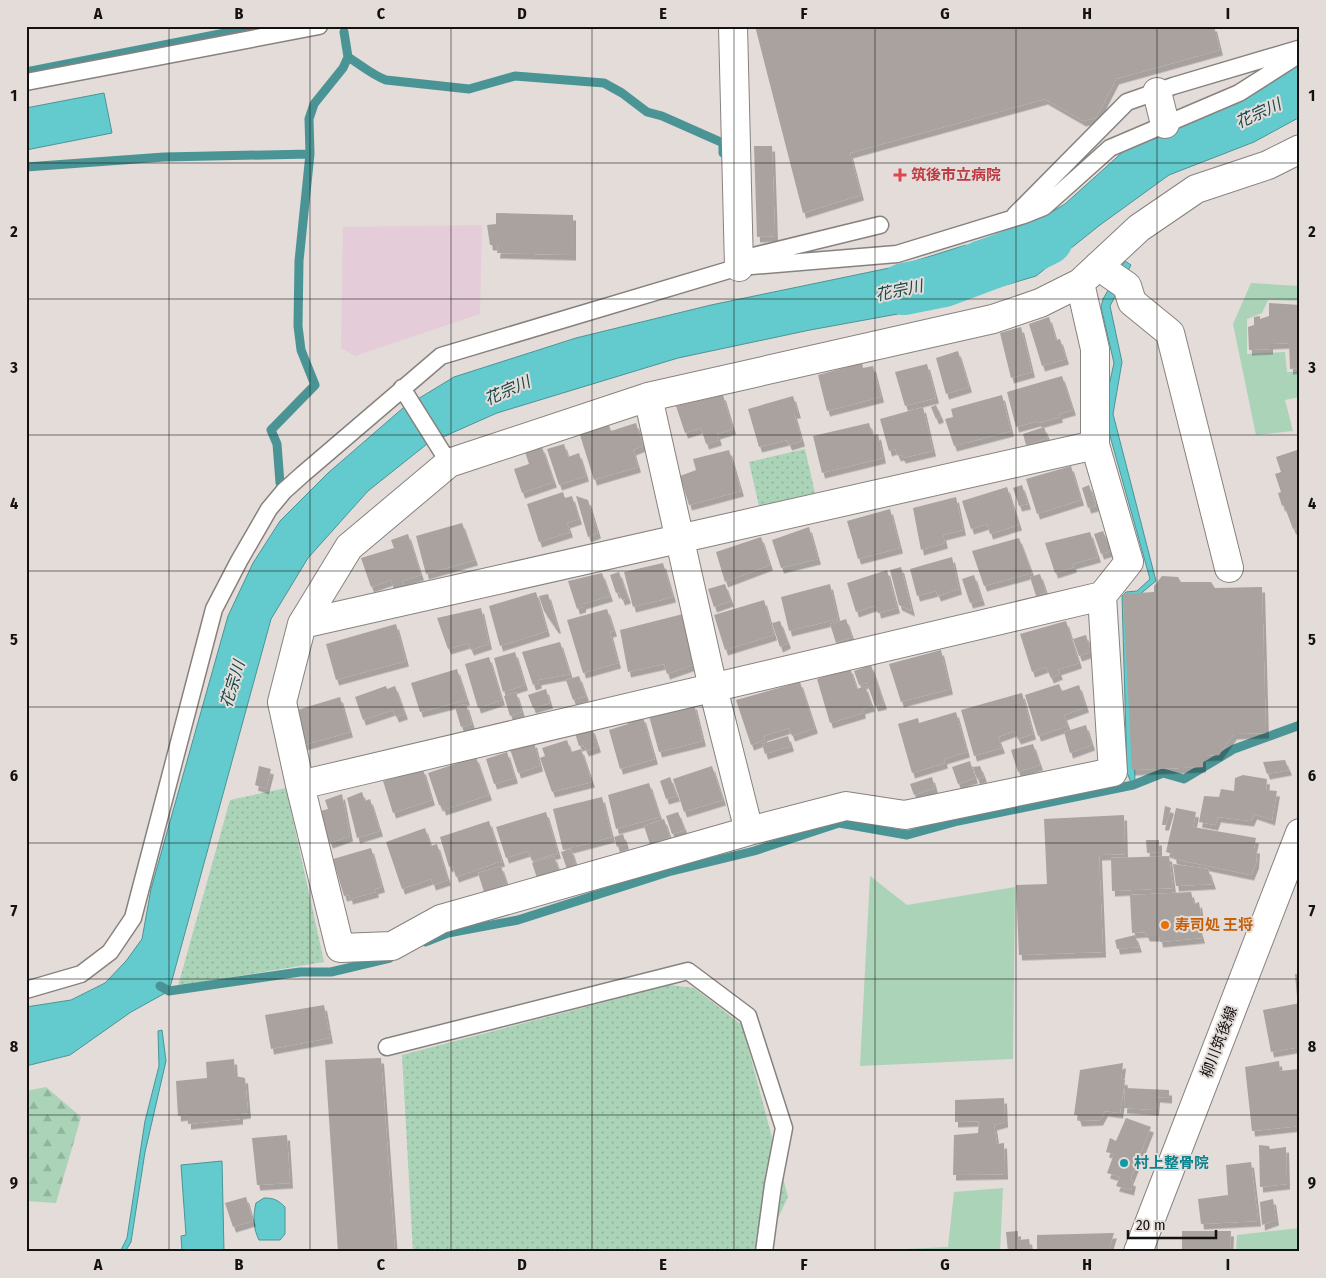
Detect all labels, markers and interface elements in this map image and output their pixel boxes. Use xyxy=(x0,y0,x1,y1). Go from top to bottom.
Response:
text: A xyxy=(93,4,103,23)
text: B xyxy=(235,4,244,23)
text: C xyxy=(377,4,386,23)
text: D xyxy=(517,4,527,23)
text: E xyxy=(659,4,667,23)
text: F xyxy=(800,4,808,23)
text: G xyxy=(940,4,950,23)
text: H xyxy=(1082,4,1092,23)
text: I xyxy=(1226,4,1230,23)
text: 1 xyxy=(11,86,17,105)
text: 1 xyxy=(1309,86,1315,105)
water label: 花宗川 xyxy=(1232,94,1286,132)
place label: 筑後市立病院 xyxy=(911,166,1001,184)
marker: 筑後市立病院 xyxy=(893,168,907,182)
text: 2 xyxy=(9,222,18,241)
text: 2 xyxy=(1307,222,1316,241)
water label: 花宗川 xyxy=(874,276,927,305)
text: 3 xyxy=(9,358,18,377)
text: 3 xyxy=(1307,358,1316,377)
water label: 花宗川 xyxy=(481,371,535,409)
text: 4 xyxy=(10,494,18,513)
text: 4 xyxy=(1308,494,1316,513)
text: 5 xyxy=(10,630,18,649)
text: 5 xyxy=(1308,630,1316,649)
water label: 花宗川 xyxy=(216,657,249,710)
text: 6 xyxy=(10,766,18,785)
text: 6 xyxy=(1308,766,1316,785)
text: 7 xyxy=(11,901,18,920)
text: 7 xyxy=(1309,901,1316,920)
place label: 寿司処 王将 xyxy=(1175,916,1253,934)
marker: 寿司処 王将 xyxy=(1159,919,1171,931)
street label: 柳川筑後線 xyxy=(1197,1004,1241,1080)
text: 8 xyxy=(10,1037,19,1056)
text: 8 xyxy=(1308,1037,1317,1056)
place label: 村上整骨院 xyxy=(1134,1154,1209,1172)
marker: 村上整骨院 xyxy=(1118,1157,1130,1169)
text: 9 xyxy=(10,1173,18,1192)
text: 9 xyxy=(1308,1173,1316,1192)
scale bar xyxy=(1128,1208,1216,1240)
text: 20 m xyxy=(1136,1216,1166,1234)
text: A xyxy=(93,1255,103,1274)
text: B xyxy=(235,1255,244,1274)
text: C xyxy=(377,1255,386,1274)
text: D xyxy=(517,1255,527,1274)
text: E xyxy=(659,1255,667,1274)
text: F xyxy=(800,1255,808,1274)
text: G xyxy=(940,1255,950,1274)
text: H xyxy=(1082,1255,1092,1274)
text: I xyxy=(1226,1255,1230,1274)

